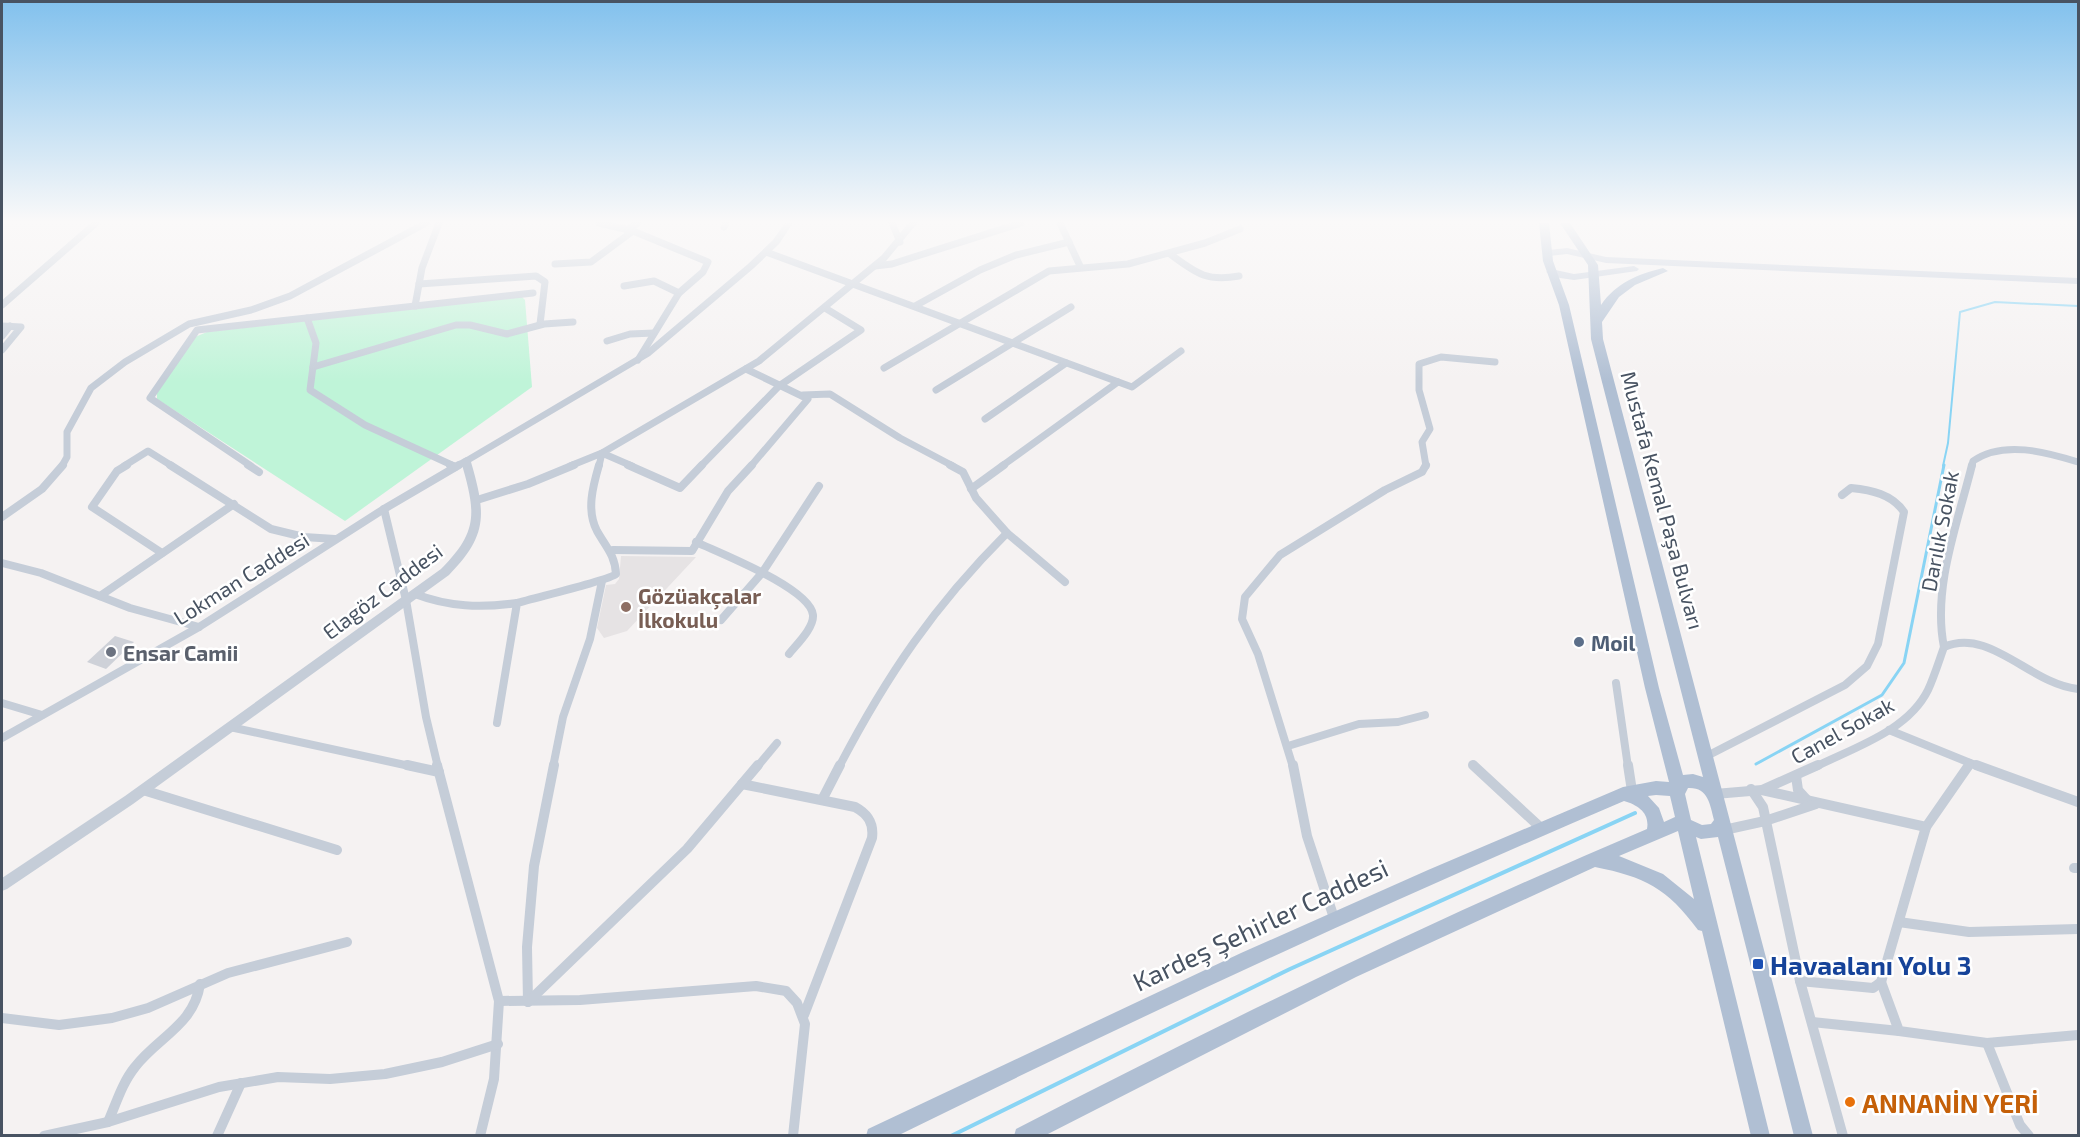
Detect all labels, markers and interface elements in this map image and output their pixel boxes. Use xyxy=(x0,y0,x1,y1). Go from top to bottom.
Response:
street label: Mustafa Kemal Paşa Bulvarı xyxy=(1615,368,1710,632)
street label: Darılık Sokak xyxy=(1915,468,1963,593)
street label: Lokman Caddesi xyxy=(169,526,313,630)
street label: Elagöz Caddesi xyxy=(317,538,447,644)
place label: Gözüakçalar İlkokulu xyxy=(638,583,761,632)
marker: Gözüakçalar İlkokulu xyxy=(619,600,633,614)
place label: Moil xyxy=(1591,630,1635,655)
marker: Moil xyxy=(1572,635,1586,649)
place label: Ensar Camii xyxy=(123,640,238,665)
marker: Ensar Camii xyxy=(104,645,118,659)
street label: Canel Sokak xyxy=(1786,691,1898,769)
street label: Kardeş Şehirler Caddesi xyxy=(1127,851,1393,999)
place label: Havaalanı Yolu 3 xyxy=(1770,949,1972,980)
marker: Havaalanı Yolu 3 xyxy=(1751,957,1765,971)
place label: ANNANİN YERİ xyxy=(1862,1087,2039,1118)
marker: ANNANİN YERİ xyxy=(1843,1095,1857,1109)

